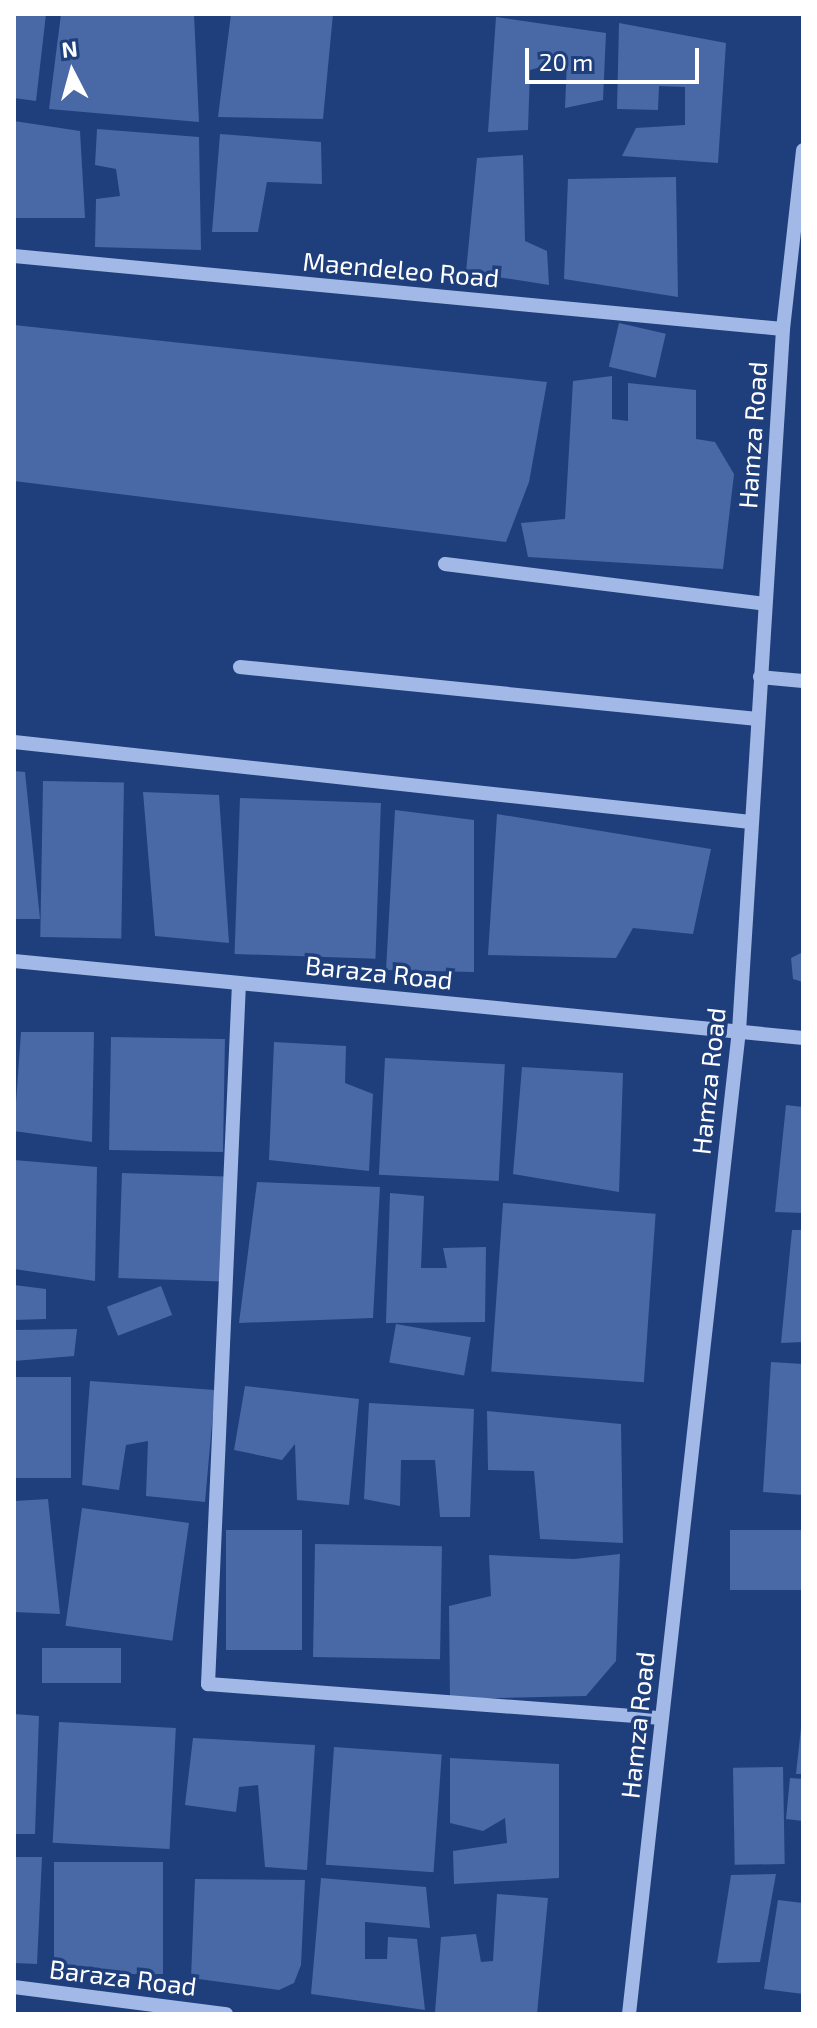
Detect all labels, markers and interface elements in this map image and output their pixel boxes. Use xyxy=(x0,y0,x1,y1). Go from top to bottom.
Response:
north arrow xyxy=(32,32,112,112)
scale bar xyxy=(529,32,703,82)
text: N xyxy=(60,34,79,62)
text: 20 m xyxy=(539,47,593,76)
street label: Maendeleo Road xyxy=(301,245,501,293)
street label: Hamza Road xyxy=(731,360,773,510)
street label: Baraza Road xyxy=(304,949,454,995)
street label: Hamza Road xyxy=(685,1006,731,1156)
street label: Hamza Road xyxy=(614,1650,660,1800)
street label: Baraza Road xyxy=(47,1952,199,2002)

